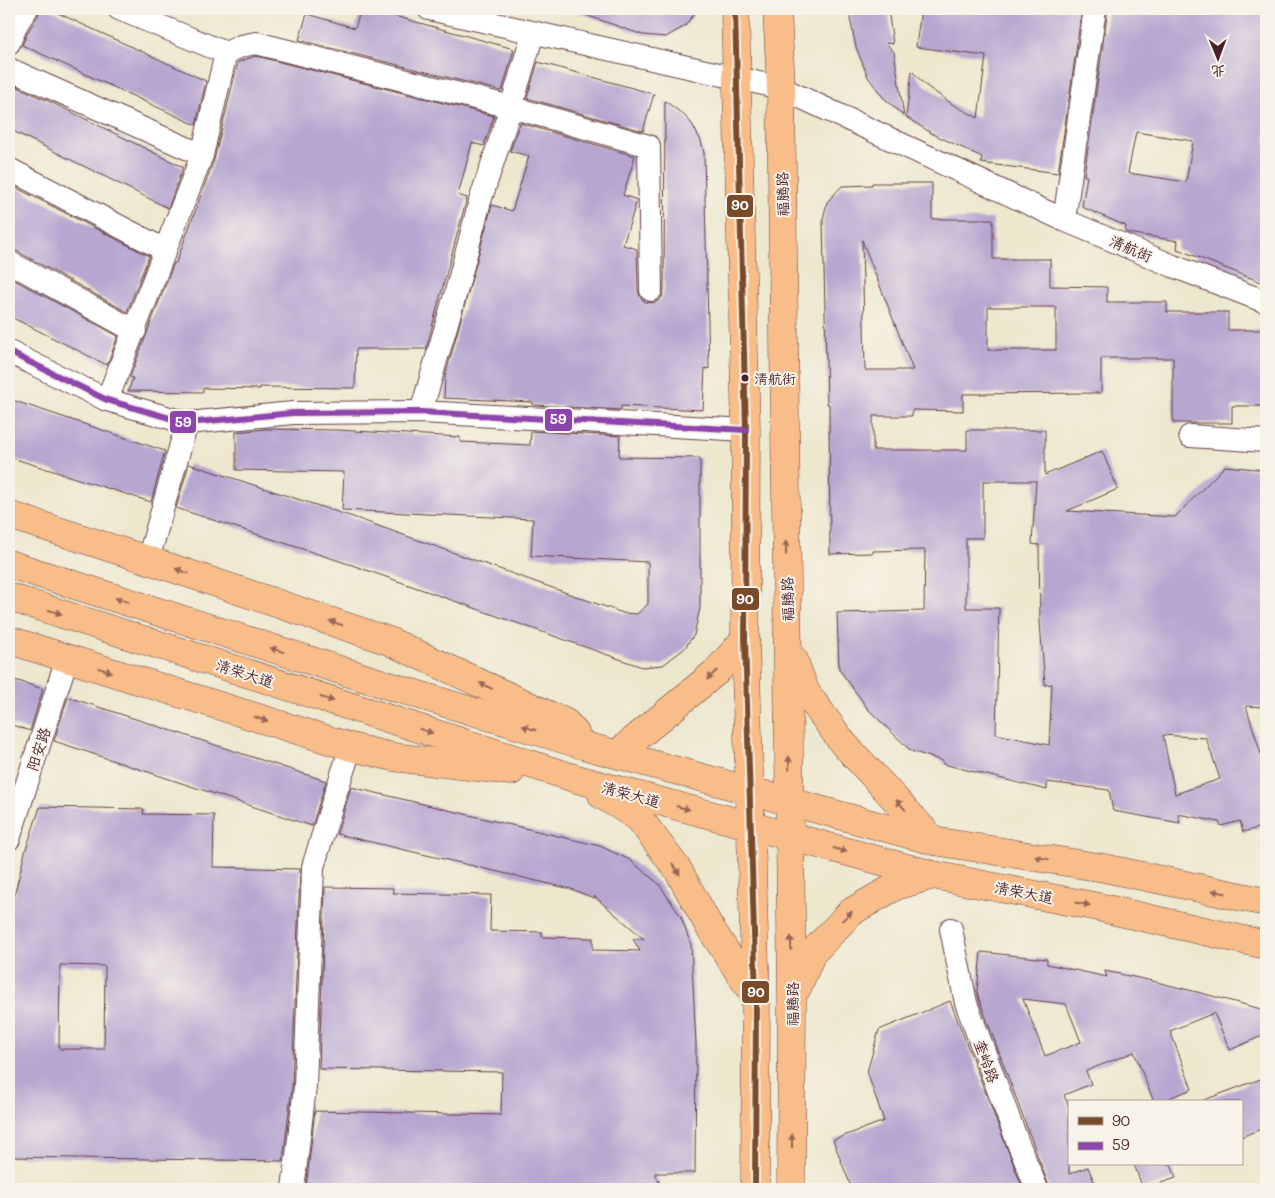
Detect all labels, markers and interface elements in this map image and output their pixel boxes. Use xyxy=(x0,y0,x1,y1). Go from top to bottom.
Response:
north arrow xyxy=(1192,32,1242,82)
text: 北 xyxy=(1211,62,1225,81)
street label: 福腾路 xyxy=(772,171,792,217)
line badge: 90 xyxy=(726,194,754,218)
text: 90 xyxy=(731,195,749,214)
street label: 清航街 xyxy=(1106,230,1156,266)
place label: 清航街 xyxy=(754,369,796,388)
marker: 清航街 xyxy=(740,373,750,383)
line badge: 59 xyxy=(544,408,573,432)
text: 59 xyxy=(550,409,567,428)
line badge: 59 xyxy=(169,410,197,434)
text: 59 xyxy=(175,412,192,431)
one-way arrow xyxy=(782,540,790,556)
one-way arrow xyxy=(175,567,190,574)
street label: 福腾路 xyxy=(777,576,797,622)
line badge: 90 xyxy=(731,587,760,611)
text: 90 xyxy=(736,589,754,608)
one-way arrow xyxy=(115,596,130,604)
one-way arrow xyxy=(48,609,63,616)
one-way arrow xyxy=(329,619,344,626)
one-way arrow xyxy=(270,645,285,653)
street label: 清荣大道 xyxy=(213,654,277,692)
one-way arrow xyxy=(98,667,113,675)
one-way arrow xyxy=(706,669,719,680)
one-way arrow xyxy=(479,681,493,689)
one-way arrow xyxy=(319,695,334,703)
one-way arrow xyxy=(253,715,268,723)
one-way arrow xyxy=(521,724,536,731)
street label: 阳安路 xyxy=(22,725,54,773)
one-way arrow xyxy=(419,727,434,735)
one-way arrow xyxy=(785,755,793,771)
street label: 清荣大道 xyxy=(599,777,663,811)
one-way arrow xyxy=(895,800,907,812)
one-way arrow xyxy=(675,804,690,812)
one-way arrow xyxy=(832,846,847,854)
one-way arrow xyxy=(1033,854,1049,862)
one-way arrow xyxy=(672,862,681,875)
street label: 清荣大道 xyxy=(993,876,1055,908)
one-way arrow xyxy=(1211,888,1226,896)
one-way arrow xyxy=(1076,900,1091,908)
one-way arrow xyxy=(841,910,853,922)
one-way arrow xyxy=(787,935,795,951)
line badge: 90 xyxy=(741,980,770,1004)
street label: 福腾路 xyxy=(782,981,802,1027)
text: 90 xyxy=(747,982,765,1001)
street label: 奎岭路 xyxy=(970,1036,1004,1086)
legend xyxy=(1068,1100,1242,1166)
text: 90 xyxy=(1112,1110,1130,1130)
one-way arrow xyxy=(788,1132,796,1148)
text: 59 xyxy=(1112,1134,1130,1154)

